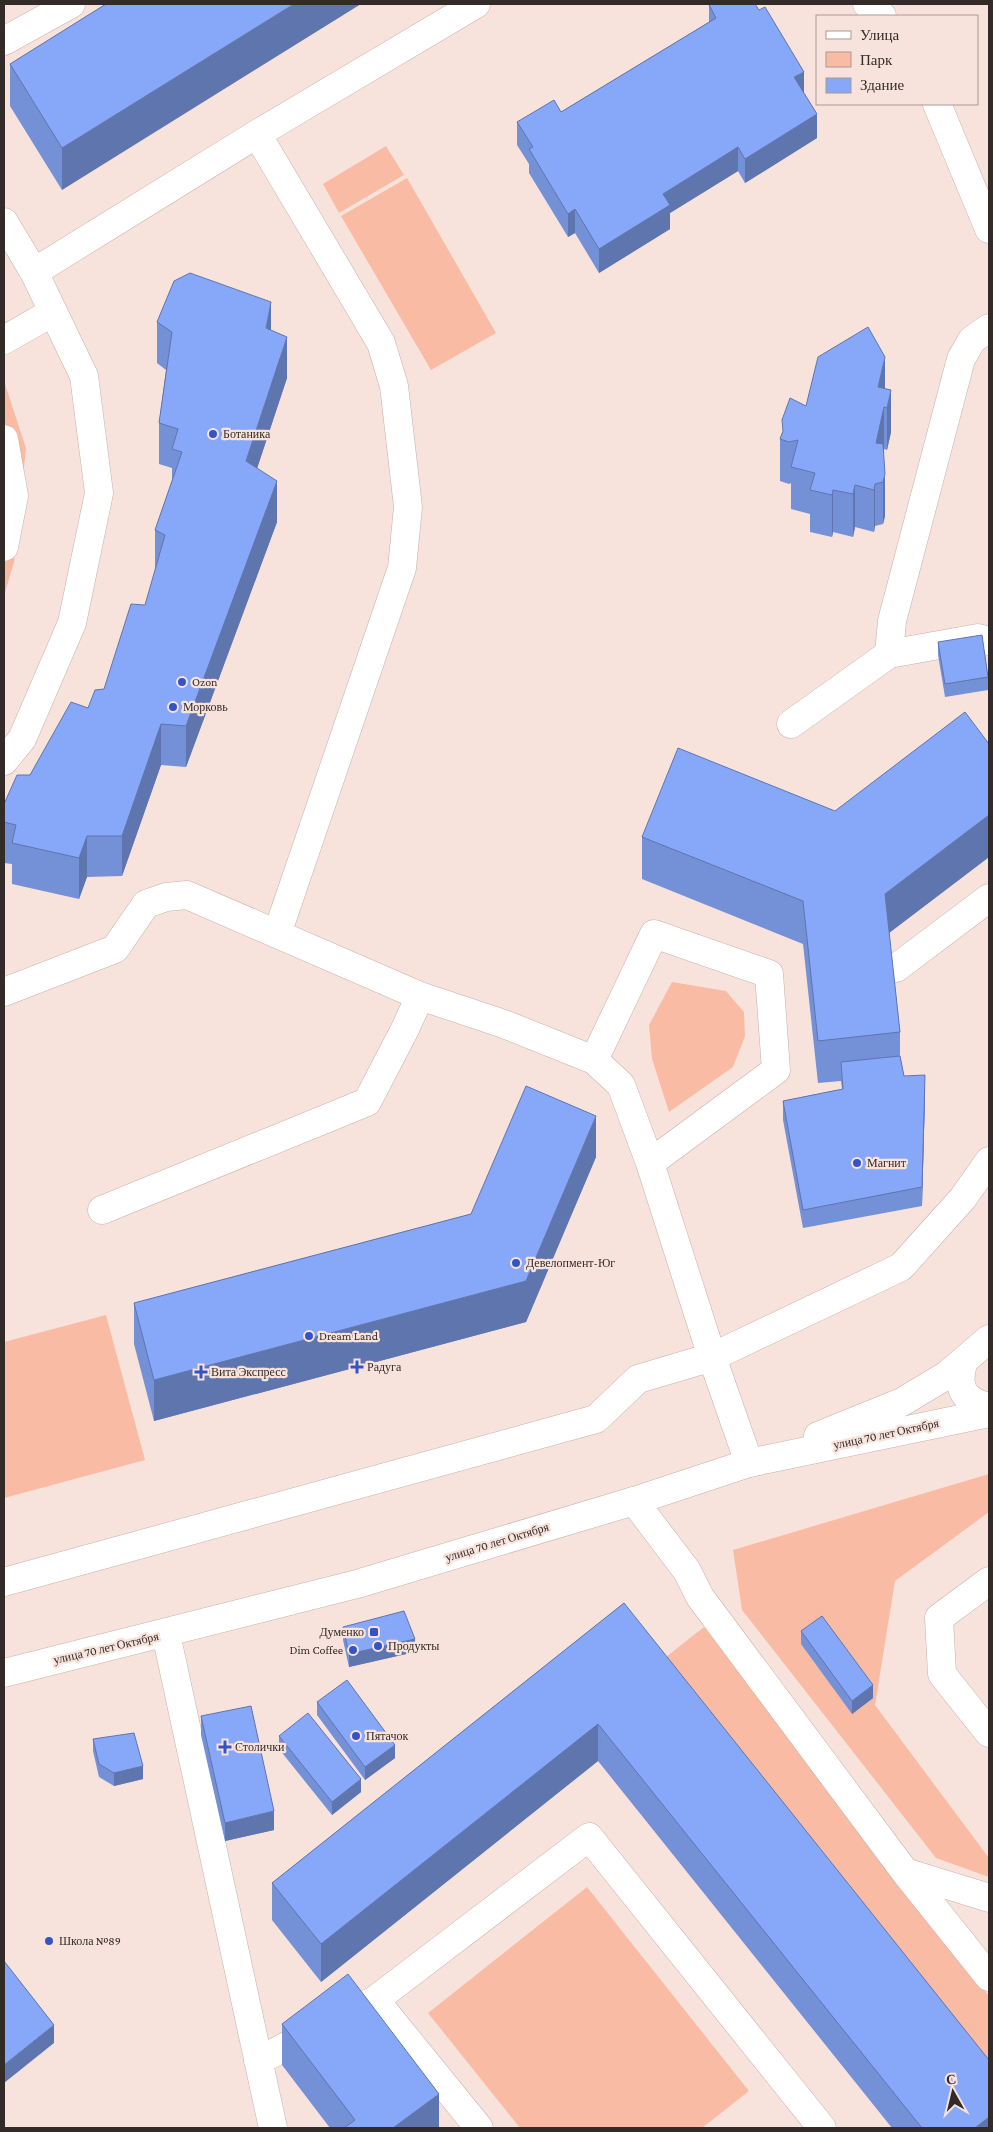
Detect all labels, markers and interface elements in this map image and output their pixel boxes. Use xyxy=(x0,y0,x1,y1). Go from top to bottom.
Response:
legend xyxy=(816,15,978,105)
text: Улица xyxy=(860,27,899,43)
text: Парк xyxy=(860,52,893,68)
text: Здание xyxy=(860,77,904,93)
place label: Ботаника xyxy=(223,427,271,441)
marker: Ботаника xyxy=(207,428,219,440)
place label: Ozon xyxy=(192,675,218,689)
marker: Ozon xyxy=(176,676,188,688)
place label: Морковь xyxy=(183,700,228,714)
marker: Морковь xyxy=(167,701,179,713)
place label: Магнит xyxy=(867,1156,907,1170)
marker: Магнит xyxy=(851,1157,863,1169)
place label: Девелопмент-Юг xyxy=(526,1256,615,1270)
marker: Девелопмент-Юг xyxy=(510,1257,522,1269)
place label: Dream Land xyxy=(319,1329,379,1343)
marker: Dream Land xyxy=(303,1330,315,1342)
place label: Радуга xyxy=(367,1360,402,1374)
marker: Радуга xyxy=(351,1361,363,1373)
place label: Вита Экспресс xyxy=(211,1365,286,1379)
marker: Вита Экспресс xyxy=(195,1366,207,1378)
street label: улица 70 лет Октября xyxy=(832,1416,941,1452)
street label: улица 70 лет Октября xyxy=(443,1519,551,1564)
place label: Думенко xyxy=(319,1625,364,1639)
marker: Думенко xyxy=(368,1626,380,1638)
street label: улица 70 лет Октября xyxy=(52,1629,160,1667)
place label: Продукты xyxy=(388,1639,439,1653)
marker: Продукты xyxy=(372,1640,384,1652)
place label: Dim Coffee xyxy=(289,1643,343,1657)
marker: Dim Coffee xyxy=(347,1644,359,1656)
place label: Пятачок xyxy=(366,1729,408,1743)
marker: Пятачок xyxy=(350,1730,362,1742)
place label: Столички xyxy=(235,1740,285,1754)
marker: Столички xyxy=(219,1741,231,1753)
place label: Школа №89 xyxy=(59,1934,121,1948)
marker: Школа №89 xyxy=(43,1935,55,1947)
north arrow xyxy=(928,2067,978,2117)
text: С xyxy=(945,2070,957,2088)

